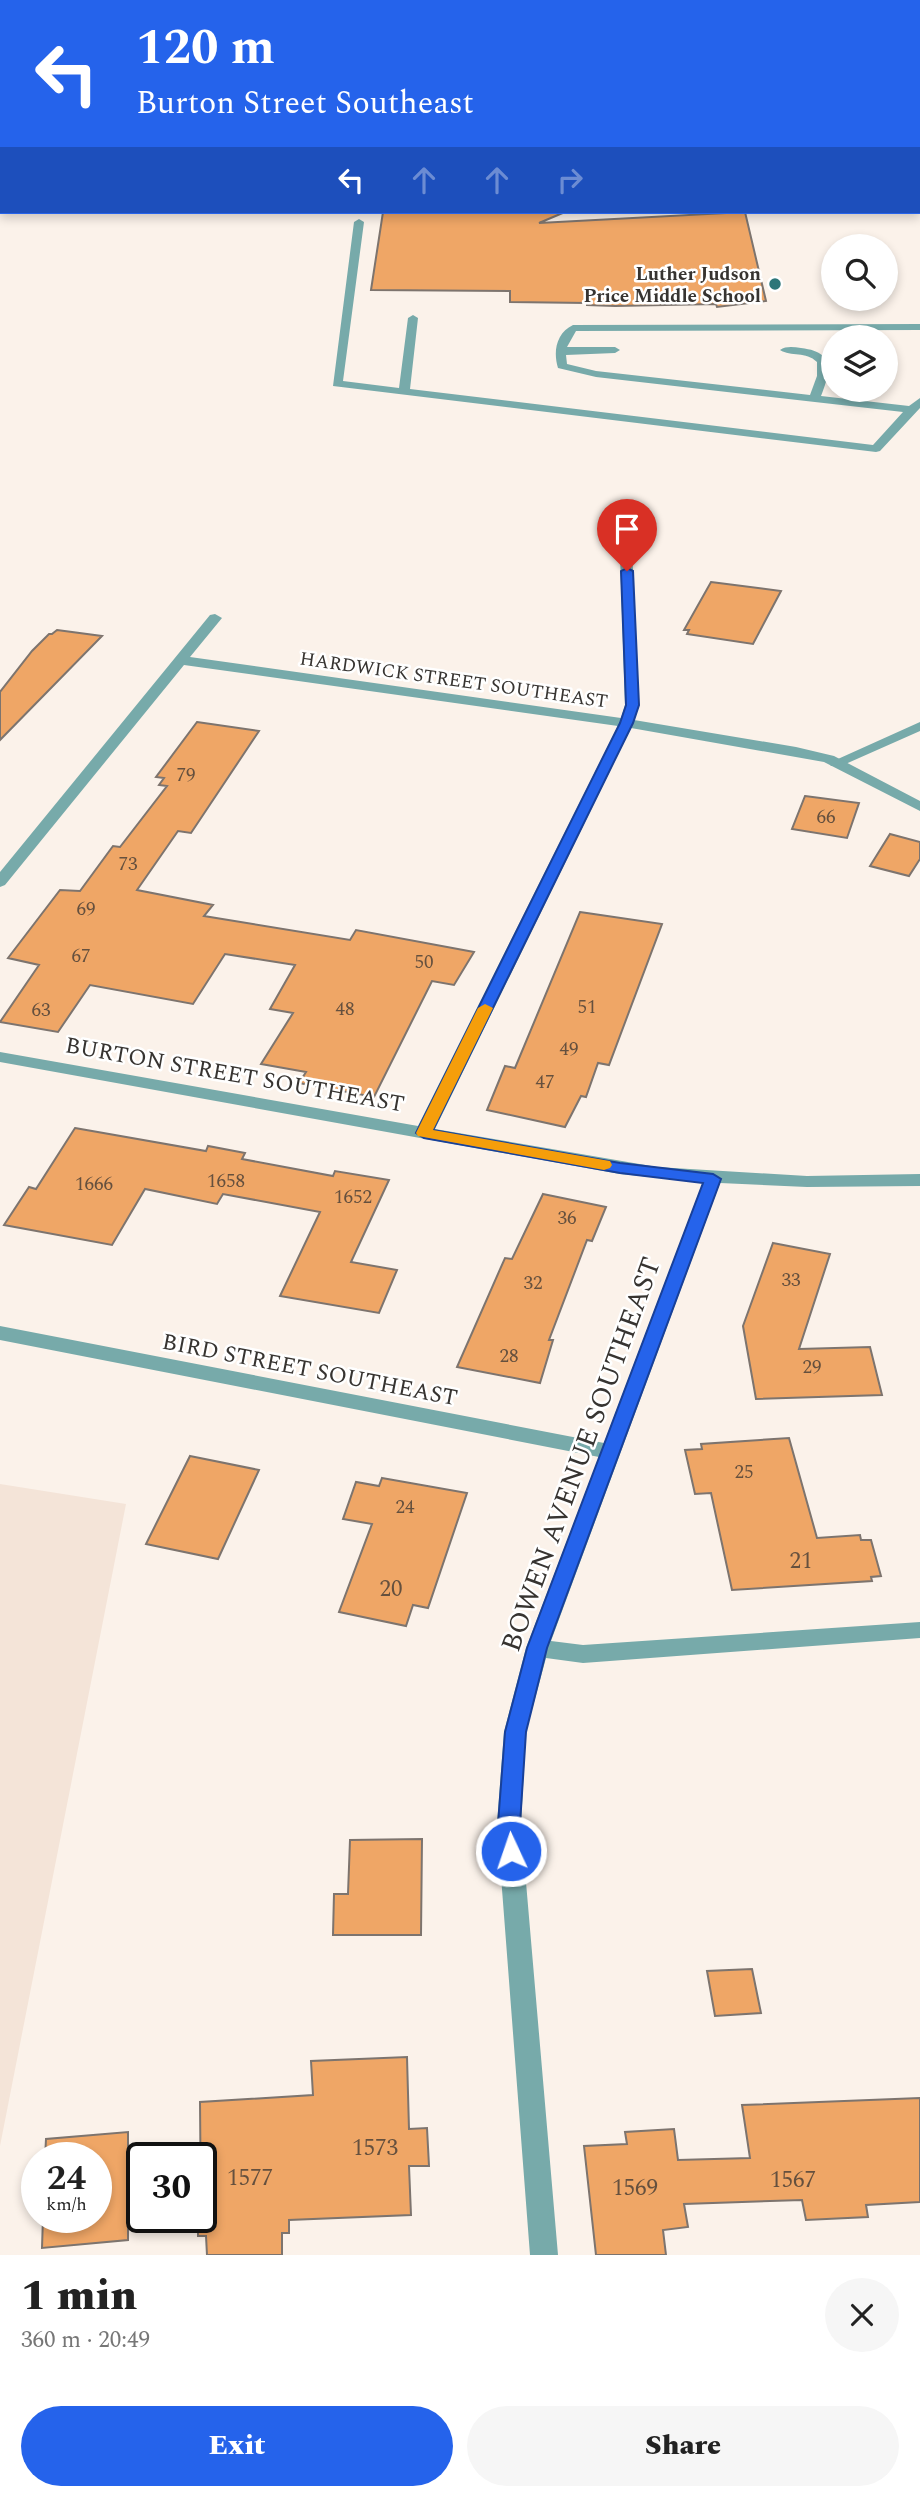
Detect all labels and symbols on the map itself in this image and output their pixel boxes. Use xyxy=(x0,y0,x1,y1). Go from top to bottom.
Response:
place label: Luther Judson Price Middle School xyxy=(583,260,761,311)
marker: Luther Judson Price Middle School xyxy=(767,276,783,292)
pin xyxy=(597,499,657,571)
street label: HARDWICK STREET SOUTHEAST xyxy=(298,644,610,716)
house number: 79 xyxy=(176,761,196,790)
house number: 66 xyxy=(816,803,836,832)
house number: 73 xyxy=(118,850,138,879)
house number: 69 xyxy=(76,895,96,924)
house number: 67 xyxy=(71,942,91,971)
house number: 50 xyxy=(414,948,434,977)
house number: 51 xyxy=(577,993,597,1022)
house number: 48 xyxy=(335,995,355,1024)
house number: 63 xyxy=(31,996,51,1025)
street label: BURTON STREET SOUTHEAST xyxy=(62,1028,407,1123)
house number: 49 xyxy=(559,1035,579,1064)
house number: 47 xyxy=(535,1068,555,1097)
house number: 1658 xyxy=(207,1167,245,1196)
house number: 1666 xyxy=(75,1170,113,1199)
house number: 1652 xyxy=(334,1183,372,1212)
house number: 36 xyxy=(557,1204,577,1233)
street label: BOWEN AVENUE SOUTHEAST xyxy=(490,1251,673,1658)
house number: 33 xyxy=(781,1266,801,1295)
house number: 32 xyxy=(523,1269,543,1298)
street label: BIRD STREET SOUTHEAST xyxy=(159,1325,460,1416)
house number: 28 xyxy=(499,1342,519,1371)
house number: 29 xyxy=(802,1353,822,1382)
house number: 25 xyxy=(734,1458,754,1487)
house number: 24 xyxy=(395,1493,415,1522)
house number: 21 xyxy=(790,1544,813,1579)
house number: 20 xyxy=(380,1572,403,1607)
position arrow xyxy=(474,1814,548,1888)
house number: 1573 xyxy=(352,2131,398,2166)
speed limit sign: 30 xyxy=(126,2142,217,2233)
house number: 1577 xyxy=(227,2161,273,2196)
house number: 1567 xyxy=(770,2163,816,2198)
house number: 1569 xyxy=(612,2171,658,2206)

